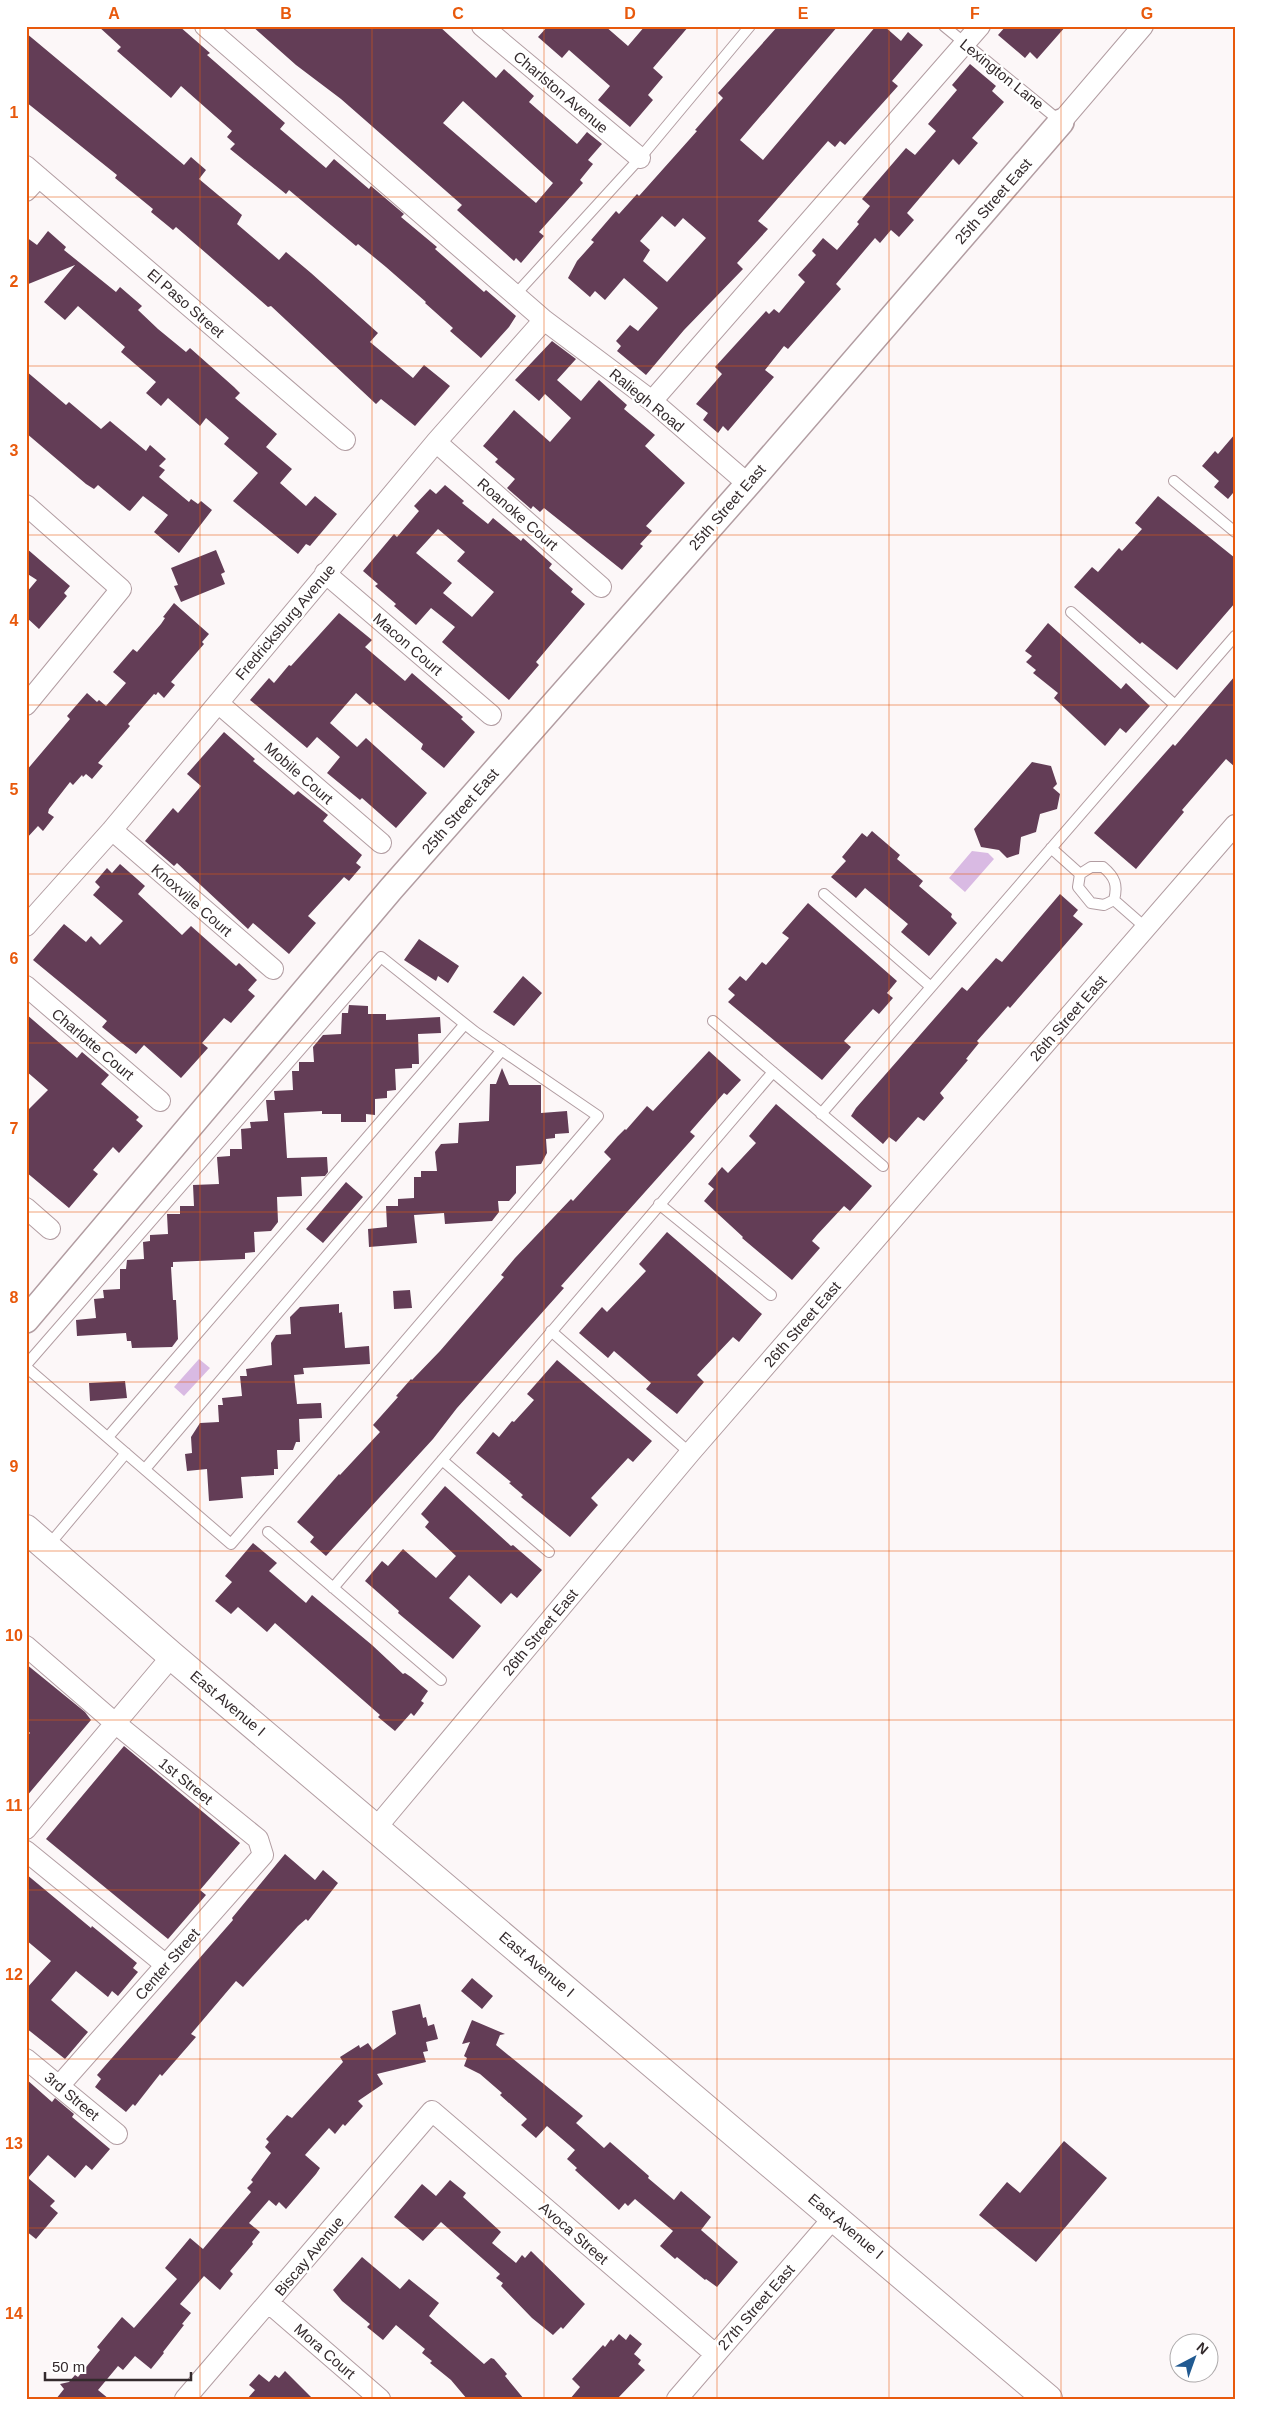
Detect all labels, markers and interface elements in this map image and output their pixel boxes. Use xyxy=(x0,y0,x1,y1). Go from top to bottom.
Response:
text: A xyxy=(108,5,120,22)
text: B xyxy=(280,5,292,22)
text: C xyxy=(452,5,464,22)
text: D xyxy=(624,5,636,22)
text: E xyxy=(798,5,809,22)
text: F xyxy=(970,5,980,22)
text: G xyxy=(1141,5,1153,22)
street label: Lexington Lane xyxy=(957,35,1047,113)
street label: Charlston Avenue xyxy=(510,48,612,136)
text: 1 xyxy=(10,104,19,121)
street label: 25th Street East xyxy=(951,154,1035,247)
street label: El Paso Street xyxy=(144,265,228,341)
text: 2 xyxy=(10,273,19,290)
street label: Raliegh Road xyxy=(606,365,688,435)
text: 3 xyxy=(10,442,19,459)
street label: 25th Street East xyxy=(685,460,769,553)
street label: Roanoke Court xyxy=(474,474,562,554)
street label: Fredricksburg Avenue xyxy=(232,561,338,683)
street label: Macon Court xyxy=(370,609,447,679)
text: 4 xyxy=(10,612,19,629)
street label: Mobile Court xyxy=(261,739,337,808)
street label: 25th Street East xyxy=(418,764,502,857)
text: 5 xyxy=(10,781,19,798)
street label: Knoxville Court xyxy=(148,860,236,940)
text: 6 xyxy=(10,950,19,967)
street label: 26th Street East xyxy=(1026,971,1110,1064)
street label: Charlotte Court xyxy=(49,1005,138,1084)
text: 7 xyxy=(10,1120,19,1137)
street label: 26th Street East xyxy=(760,1277,844,1370)
text: 8 xyxy=(10,1289,19,1306)
text: 9 xyxy=(10,1458,19,1475)
street label: 26th Street East xyxy=(499,1585,582,1679)
text: 10 xyxy=(5,1627,23,1644)
street label: East Avenue I xyxy=(187,1667,269,1739)
street label: 1st Street xyxy=(156,1754,217,1808)
text: 11 xyxy=(6,1797,23,1814)
street label: Center Street xyxy=(131,1924,203,2003)
street label: East Avenue I xyxy=(496,1928,578,2000)
text: 12 xyxy=(5,1966,23,1983)
street label: 3rd Street xyxy=(41,2068,103,2124)
text: 13 xyxy=(5,2135,23,2152)
street label: East Avenue I xyxy=(805,2190,887,2262)
street label: Avoca Street xyxy=(536,2199,613,2268)
street label: Biscay Avenue xyxy=(271,2213,347,2299)
street label: 27th Street East xyxy=(714,2260,798,2353)
text: 14 xyxy=(5,2305,23,2322)
street label: Mora Court xyxy=(291,2320,360,2383)
north arrow xyxy=(1168,2332,1218,2382)
text: N xyxy=(1193,2339,1212,2358)
scale bar xyxy=(45,2350,191,2382)
text: 50 m xyxy=(52,2358,85,2375)

